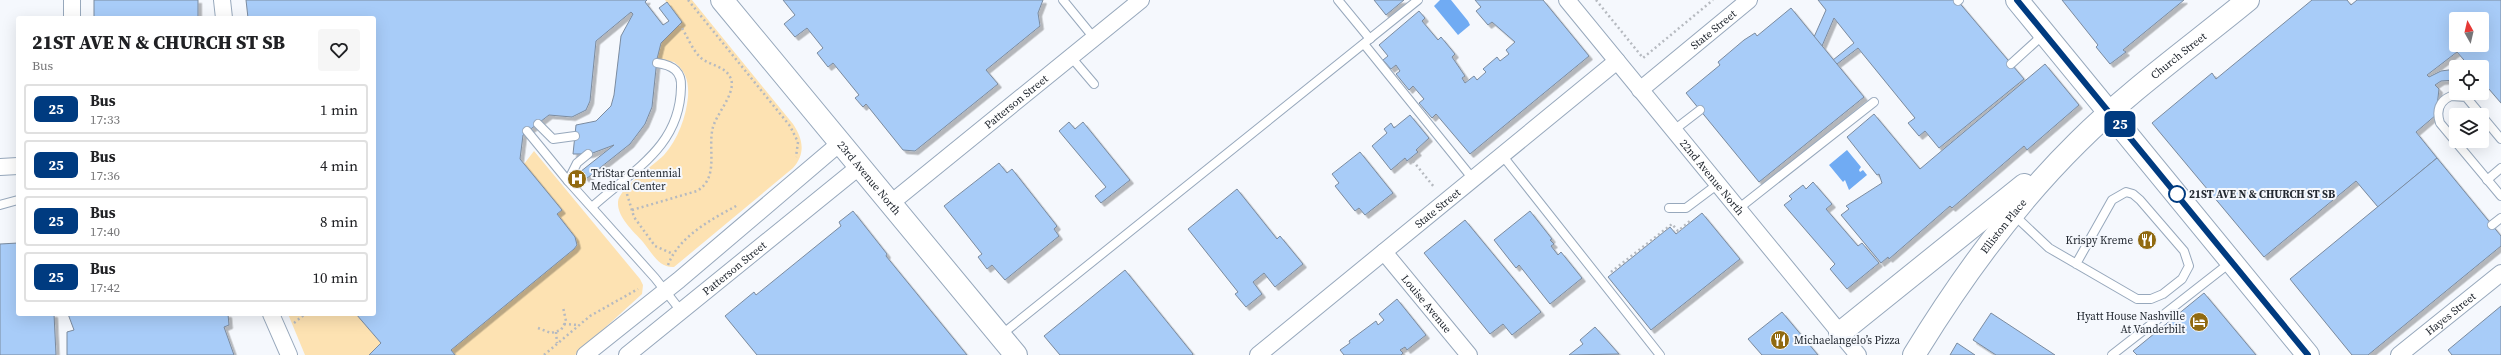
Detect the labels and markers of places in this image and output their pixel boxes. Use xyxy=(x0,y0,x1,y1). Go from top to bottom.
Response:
place label: TriStar Centennial Medical Center xyxy=(591,166,681,194)
hospital icon: TriStar Centennial Medical Center xyxy=(566,168,588,190)
marker: 21ST AVE N & CHURCH ST SB xyxy=(2168,185,2186,203)
place label: 21ST AVE N & CHURCH ST SB xyxy=(2189,187,2335,202)
restaurant icon: Krispy Kreme xyxy=(2136,229,2158,251)
place label: Krispy Kreme xyxy=(2066,233,2133,248)
place label: Hyatt House Nashville At Vanderbilt xyxy=(2077,309,2185,337)
hotel icon: Hyatt House Nashville At Vanderbilt xyxy=(2188,311,2210,333)
restaurant icon: Michaelangelo’s Pizza xyxy=(1769,329,1791,351)
place label: Michaelangelo’s Pizza xyxy=(1794,333,1900,348)

